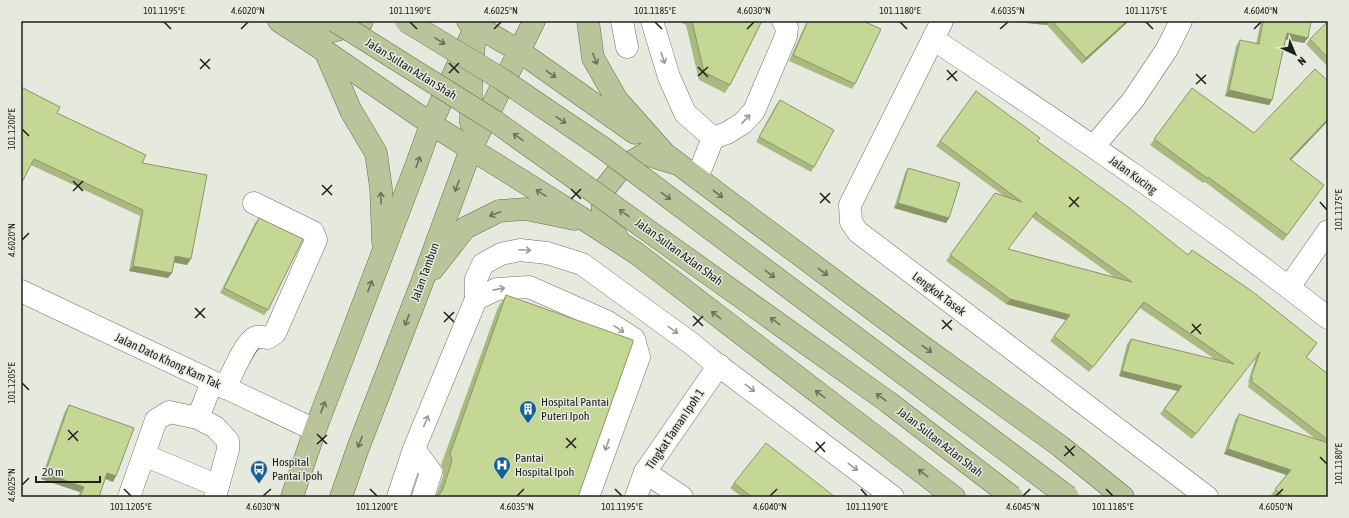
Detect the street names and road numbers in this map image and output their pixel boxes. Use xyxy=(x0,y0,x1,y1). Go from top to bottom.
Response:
street label: Jalan Sultan Azlan Shah xyxy=(363,35,459,103)
street label: Jalan Kucing xyxy=(1106,153,1160,197)
street label: Jalan Sultan Azlan Shah xyxy=(632,216,726,288)
street label: Jalan Tambun xyxy=(408,241,442,303)
street label: Lengkok Tasek xyxy=(909,269,969,319)
street label: Jalan Dato Khong Kam Tak xyxy=(113,330,224,392)
street label: Tingkat Taman Ipoh 1 xyxy=(643,386,707,472)
street label: Jalan Sultan Azlan Shah xyxy=(894,404,986,480)

